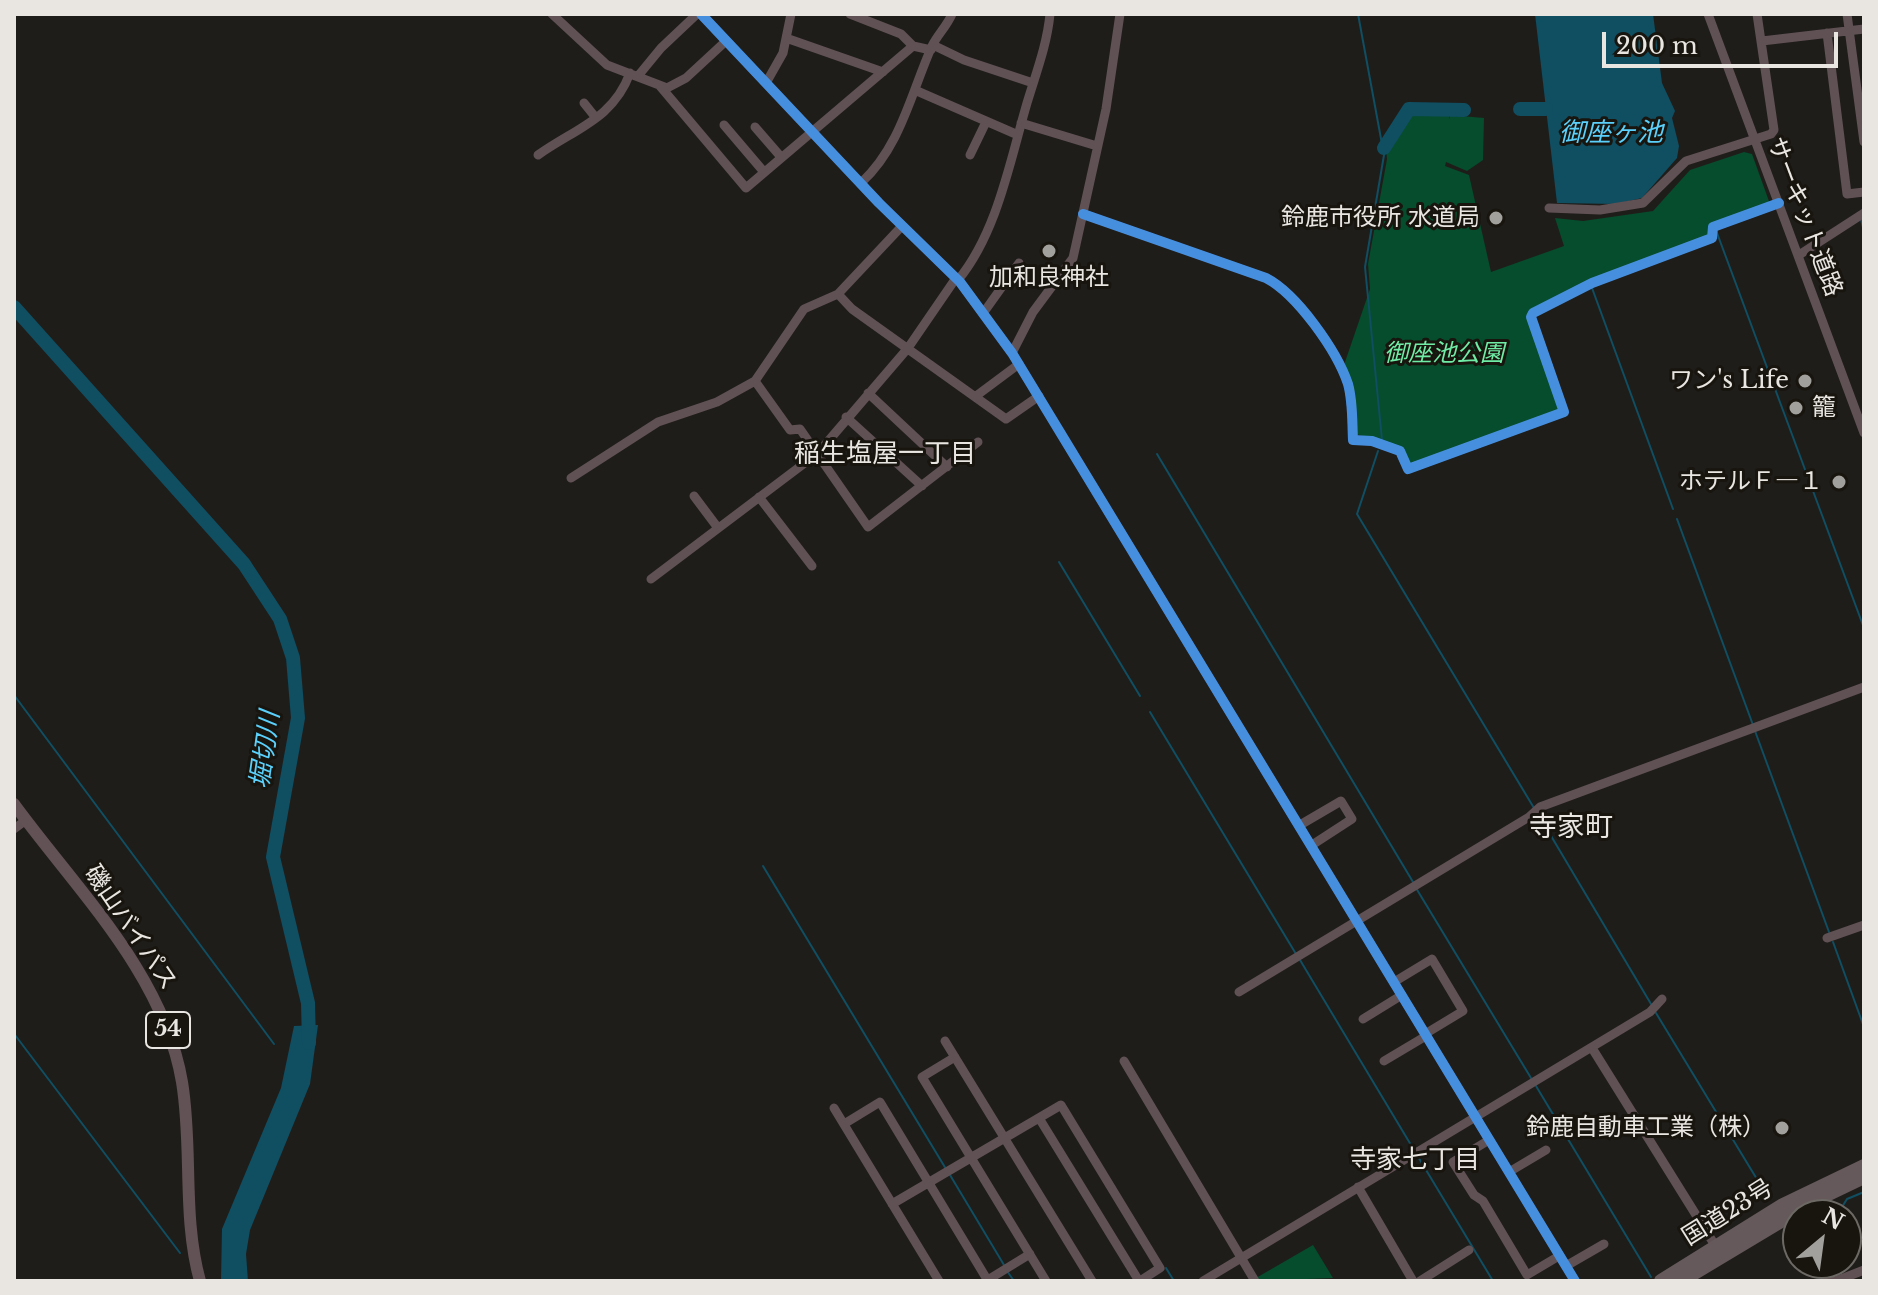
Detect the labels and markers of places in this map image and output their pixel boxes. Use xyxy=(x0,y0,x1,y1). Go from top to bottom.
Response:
place label: 鈴鹿市役所 水道局 xyxy=(1281,204,1480,232)
marker: 鈴鹿市役所 水道局 xyxy=(1487,209,1505,227)
marker: 加和良神社 xyxy=(1040,242,1058,260)
place label: 加和良神社 xyxy=(989,264,1109,292)
place label: ワン's Life xyxy=(1669,367,1789,395)
marker: ワン's Life xyxy=(1796,372,1814,390)
place label: 籠 xyxy=(1812,394,1836,422)
marker: 籠 xyxy=(1787,399,1805,417)
place label: ホテルＦ―１ xyxy=(1679,468,1823,496)
marker: ホテルＦ―１ xyxy=(1830,473,1848,491)
place label: 鈴鹿自動車工業（株） xyxy=(1526,1114,1766,1142)
marker: 鈴鹿自動車工業（株） xyxy=(1773,1119,1791,1137)

